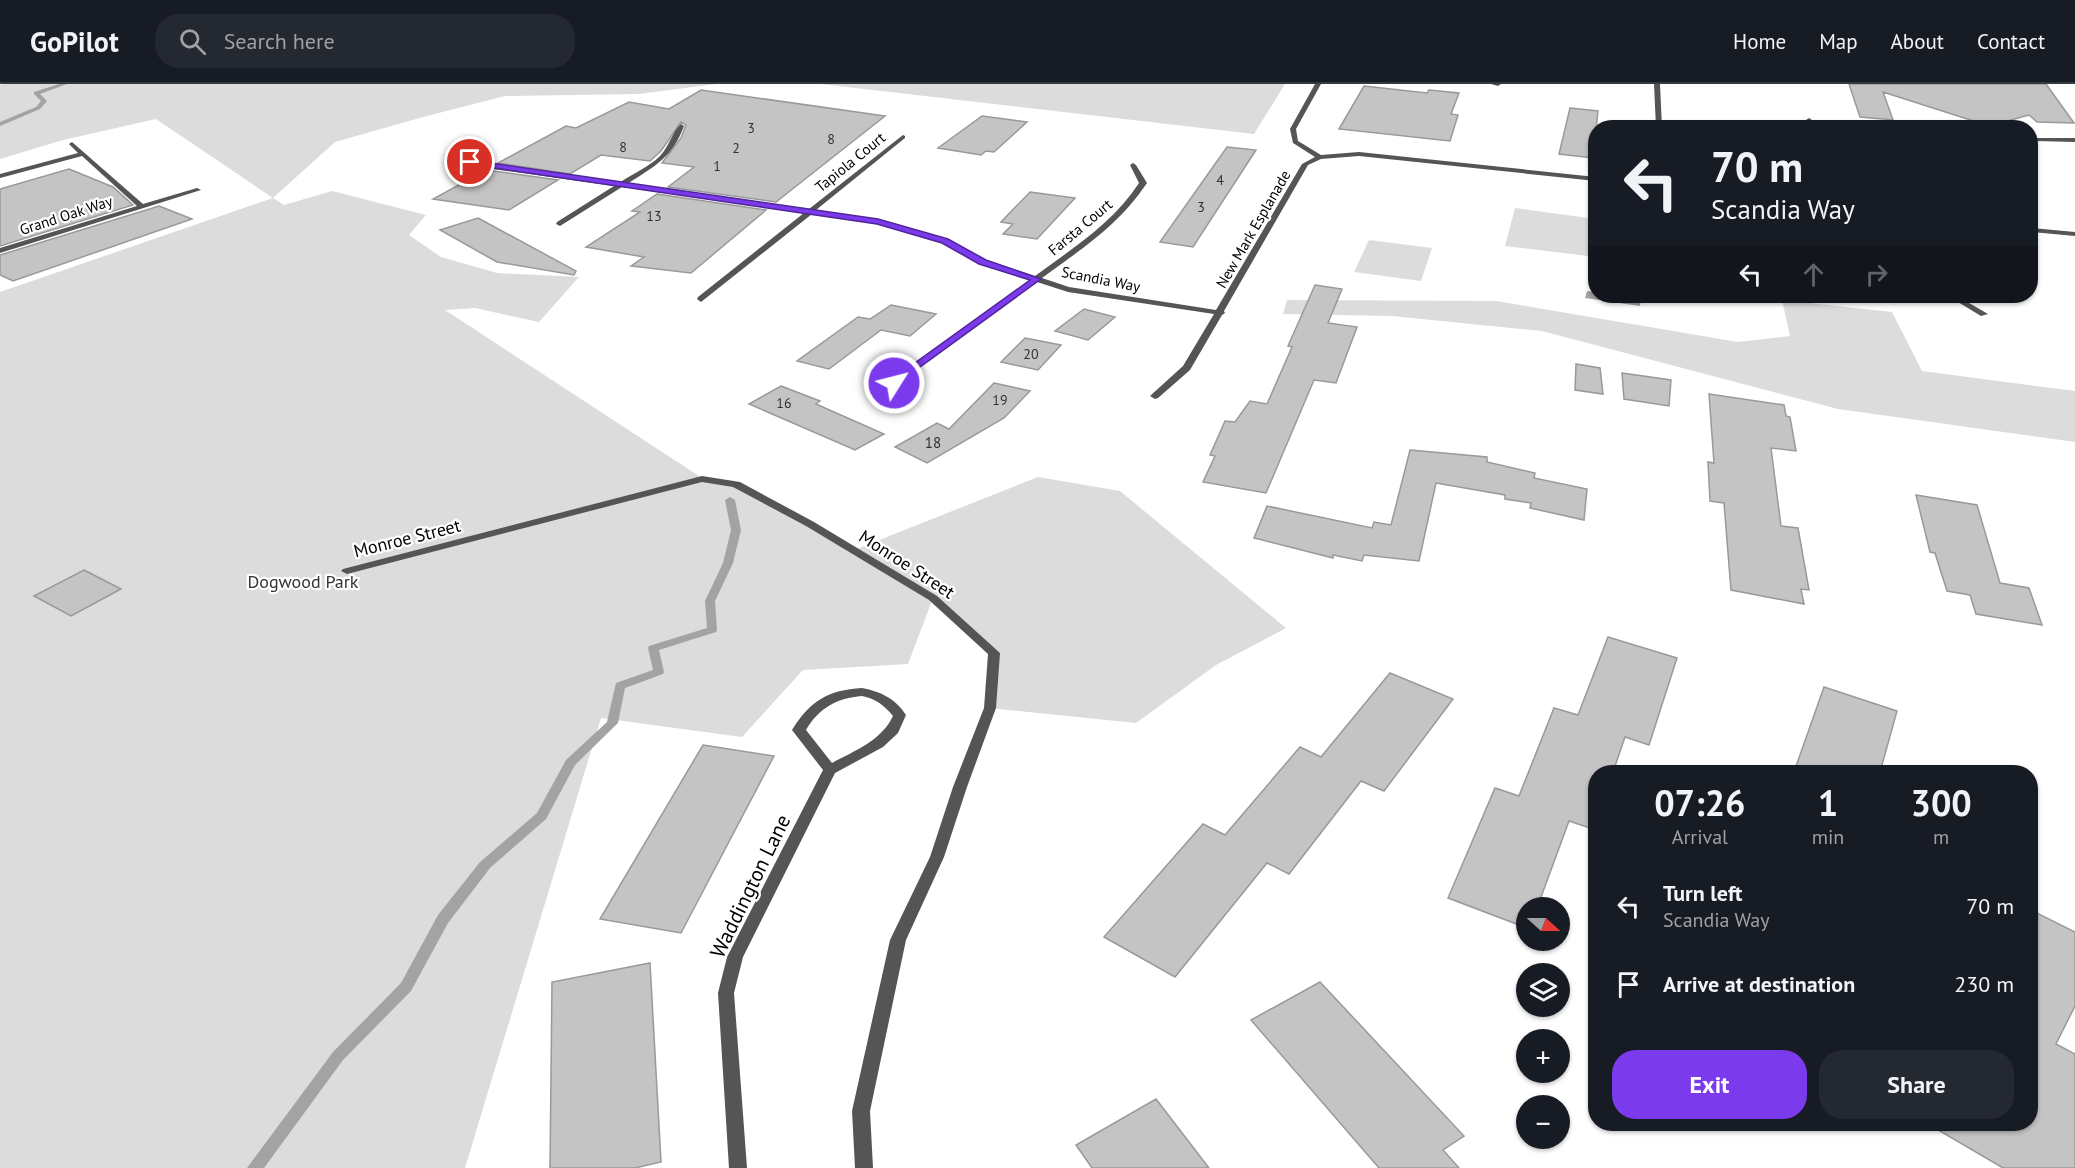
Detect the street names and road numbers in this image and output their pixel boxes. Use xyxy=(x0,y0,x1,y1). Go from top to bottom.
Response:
street label: Tapiola Court xyxy=(811,128,889,196)
street label: New Mark Esplanade xyxy=(1212,167,1294,291)
street label: Grand Oak Way xyxy=(17,191,115,239)
street label: Farsta Court xyxy=(1044,195,1116,259)
street label: Scandia Way xyxy=(1060,262,1142,296)
street label: Monroe Street xyxy=(351,514,463,562)
street label: Monroe Street xyxy=(855,525,959,603)
street label: Waddington Lane xyxy=(704,810,796,962)

